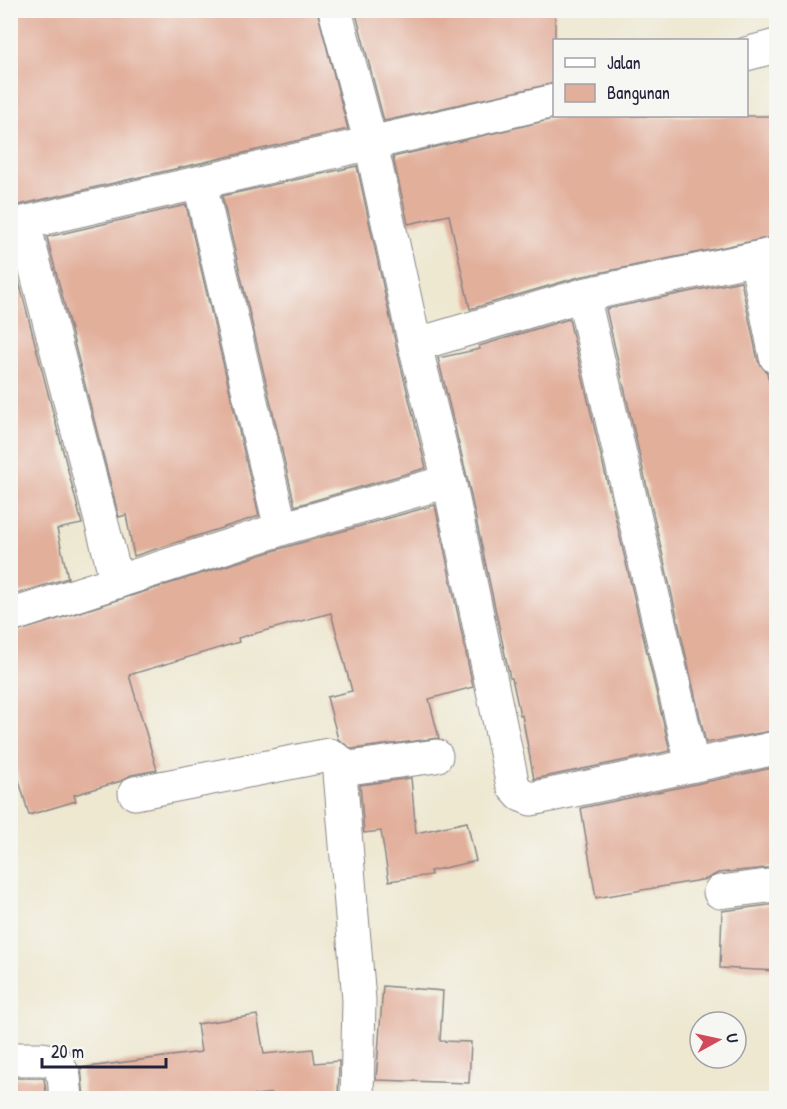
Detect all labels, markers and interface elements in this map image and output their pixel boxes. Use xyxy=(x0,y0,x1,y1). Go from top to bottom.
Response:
legend xyxy=(553,39,748,117)
text: Jalan xyxy=(607,50,641,75)
text: Bangunan xyxy=(607,80,670,105)
north arrow xyxy=(688,1010,748,1070)
scale bar xyxy=(42,1031,166,1069)
text: U xyxy=(721,1032,744,1044)
text: 20 m xyxy=(51,1039,84,1064)

